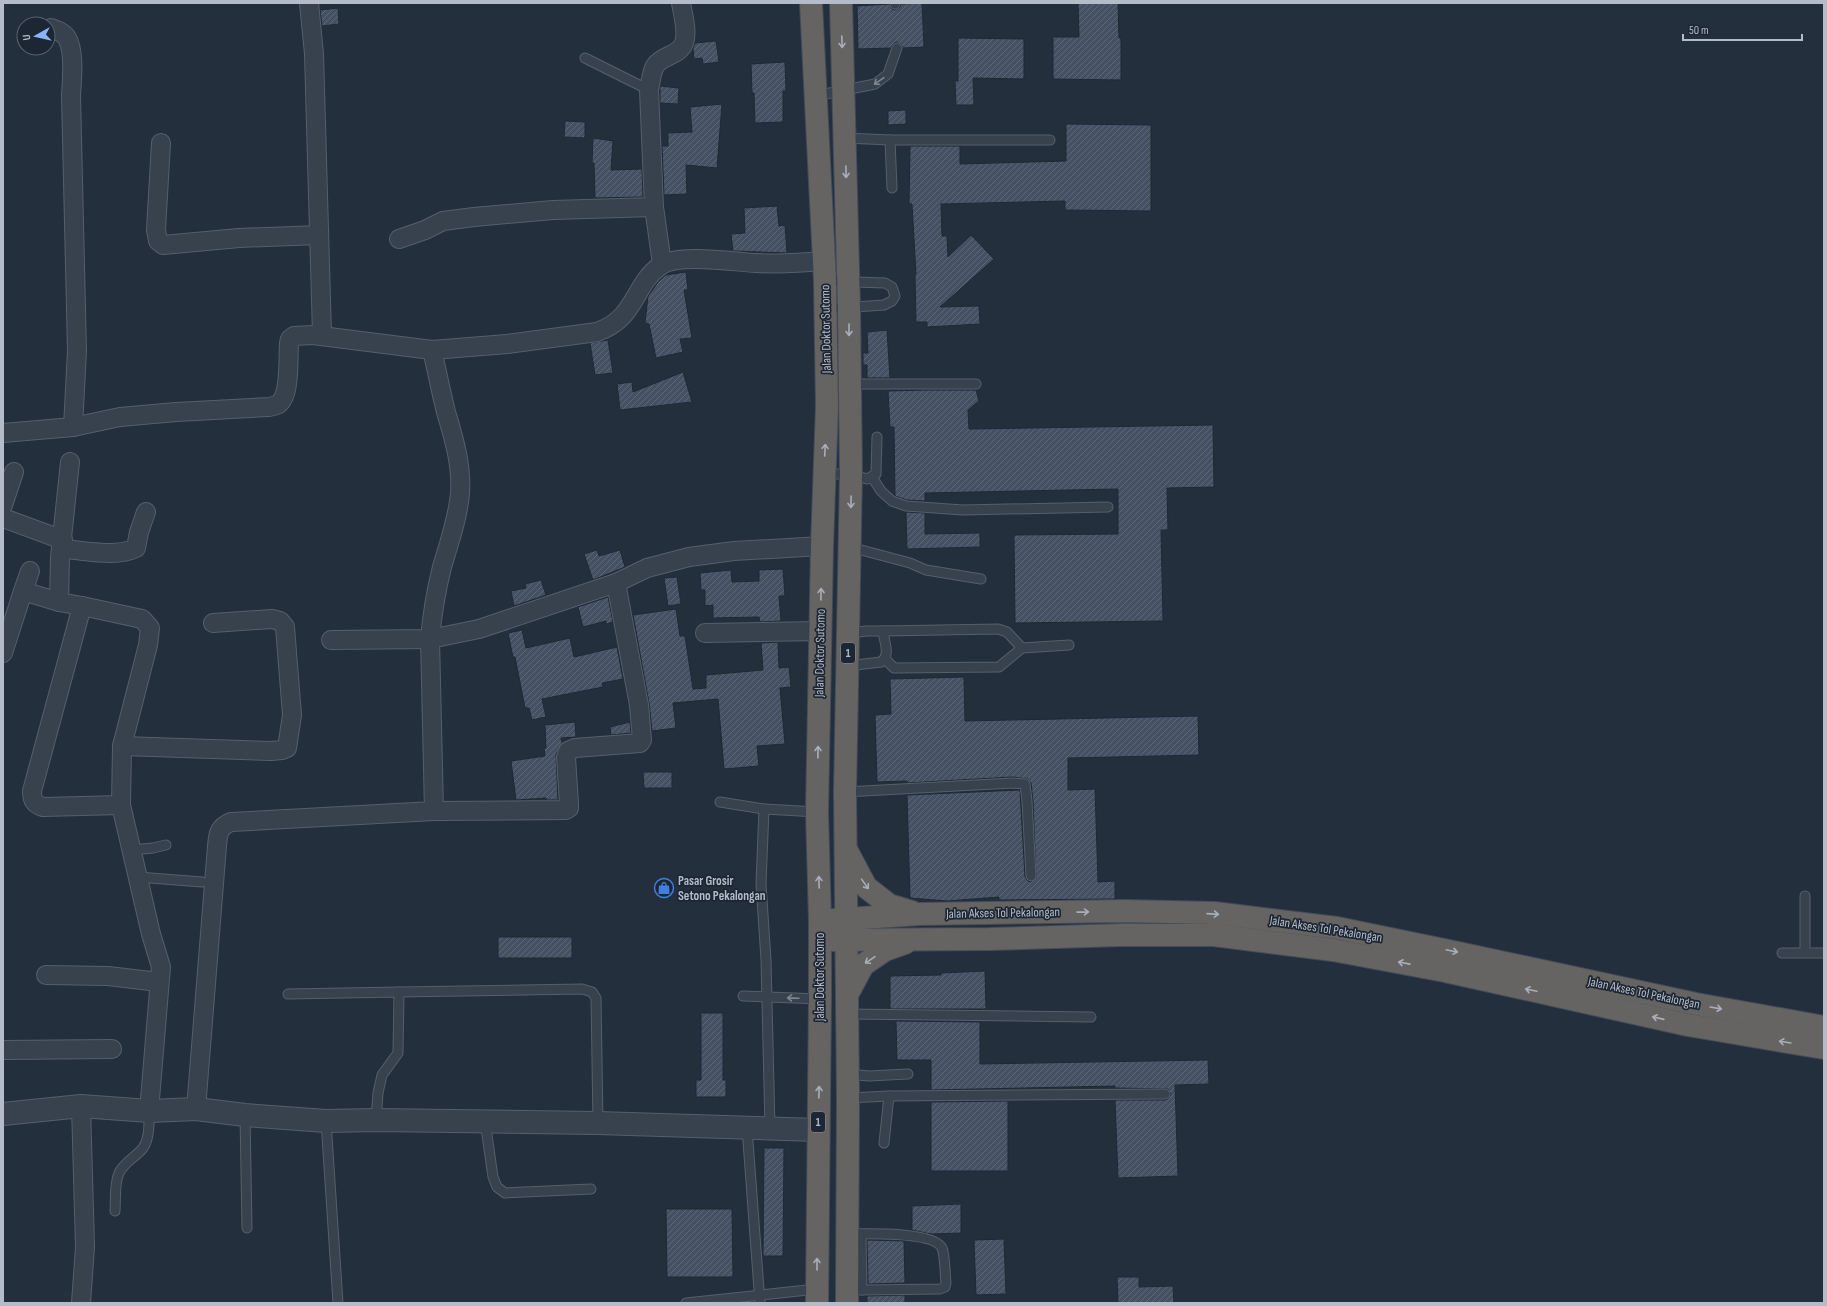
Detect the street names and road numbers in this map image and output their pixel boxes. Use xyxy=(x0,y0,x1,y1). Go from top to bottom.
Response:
street label: Jalan Doktor Sutomo xyxy=(817,285,835,374)
street label: Jalan Doktor Sutomo xyxy=(811,609,829,698)
road number: 1 xyxy=(841,643,855,663)
street label: Jalan Akses Tol Pekalongan xyxy=(945,904,1060,922)
street label: Jalan Akses Tol Pekalongan xyxy=(1268,912,1383,946)
street label: Jalan Doktor Sutomo xyxy=(812,933,828,1022)
street label: Jalan Akses Tol Pekalongan xyxy=(1586,973,1701,1013)
road number: 1 xyxy=(811,1112,825,1132)

